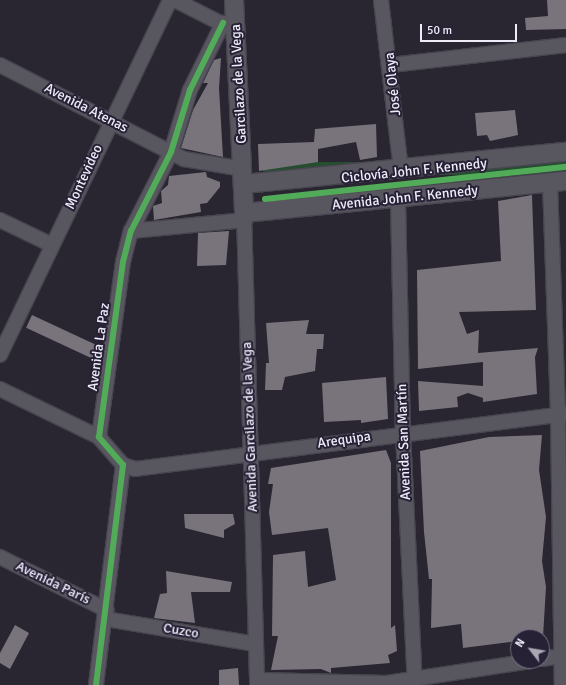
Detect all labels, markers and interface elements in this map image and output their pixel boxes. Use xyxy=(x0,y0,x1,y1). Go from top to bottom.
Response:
scale bar xyxy=(422,16,519,42)
text: 50 m xyxy=(427,23,452,38)
street label: Garcilazo de la Vega xyxy=(227,24,251,144)
street label: José Olaya xyxy=(381,52,405,116)
street label: Avenida Atenas xyxy=(41,80,131,136)
street label: Montevideo xyxy=(62,142,106,212)
street label: Ciclovía John F. Kennedy xyxy=(340,155,488,187)
street label: Avenida John F. Kennedy xyxy=(331,182,479,214)
street label: Avenida La Paz xyxy=(84,302,114,392)
street label: Avenida Garcilazo de la Vega xyxy=(239,342,261,512)
street label: Avenida San Martín xyxy=(394,384,414,500)
street label: Arequipa xyxy=(316,428,372,452)
street label: Avenida París xyxy=(13,558,93,608)
street label: Cuzco xyxy=(162,620,200,642)
north arrow xyxy=(510,629,550,669)
text: N xyxy=(513,636,528,650)

